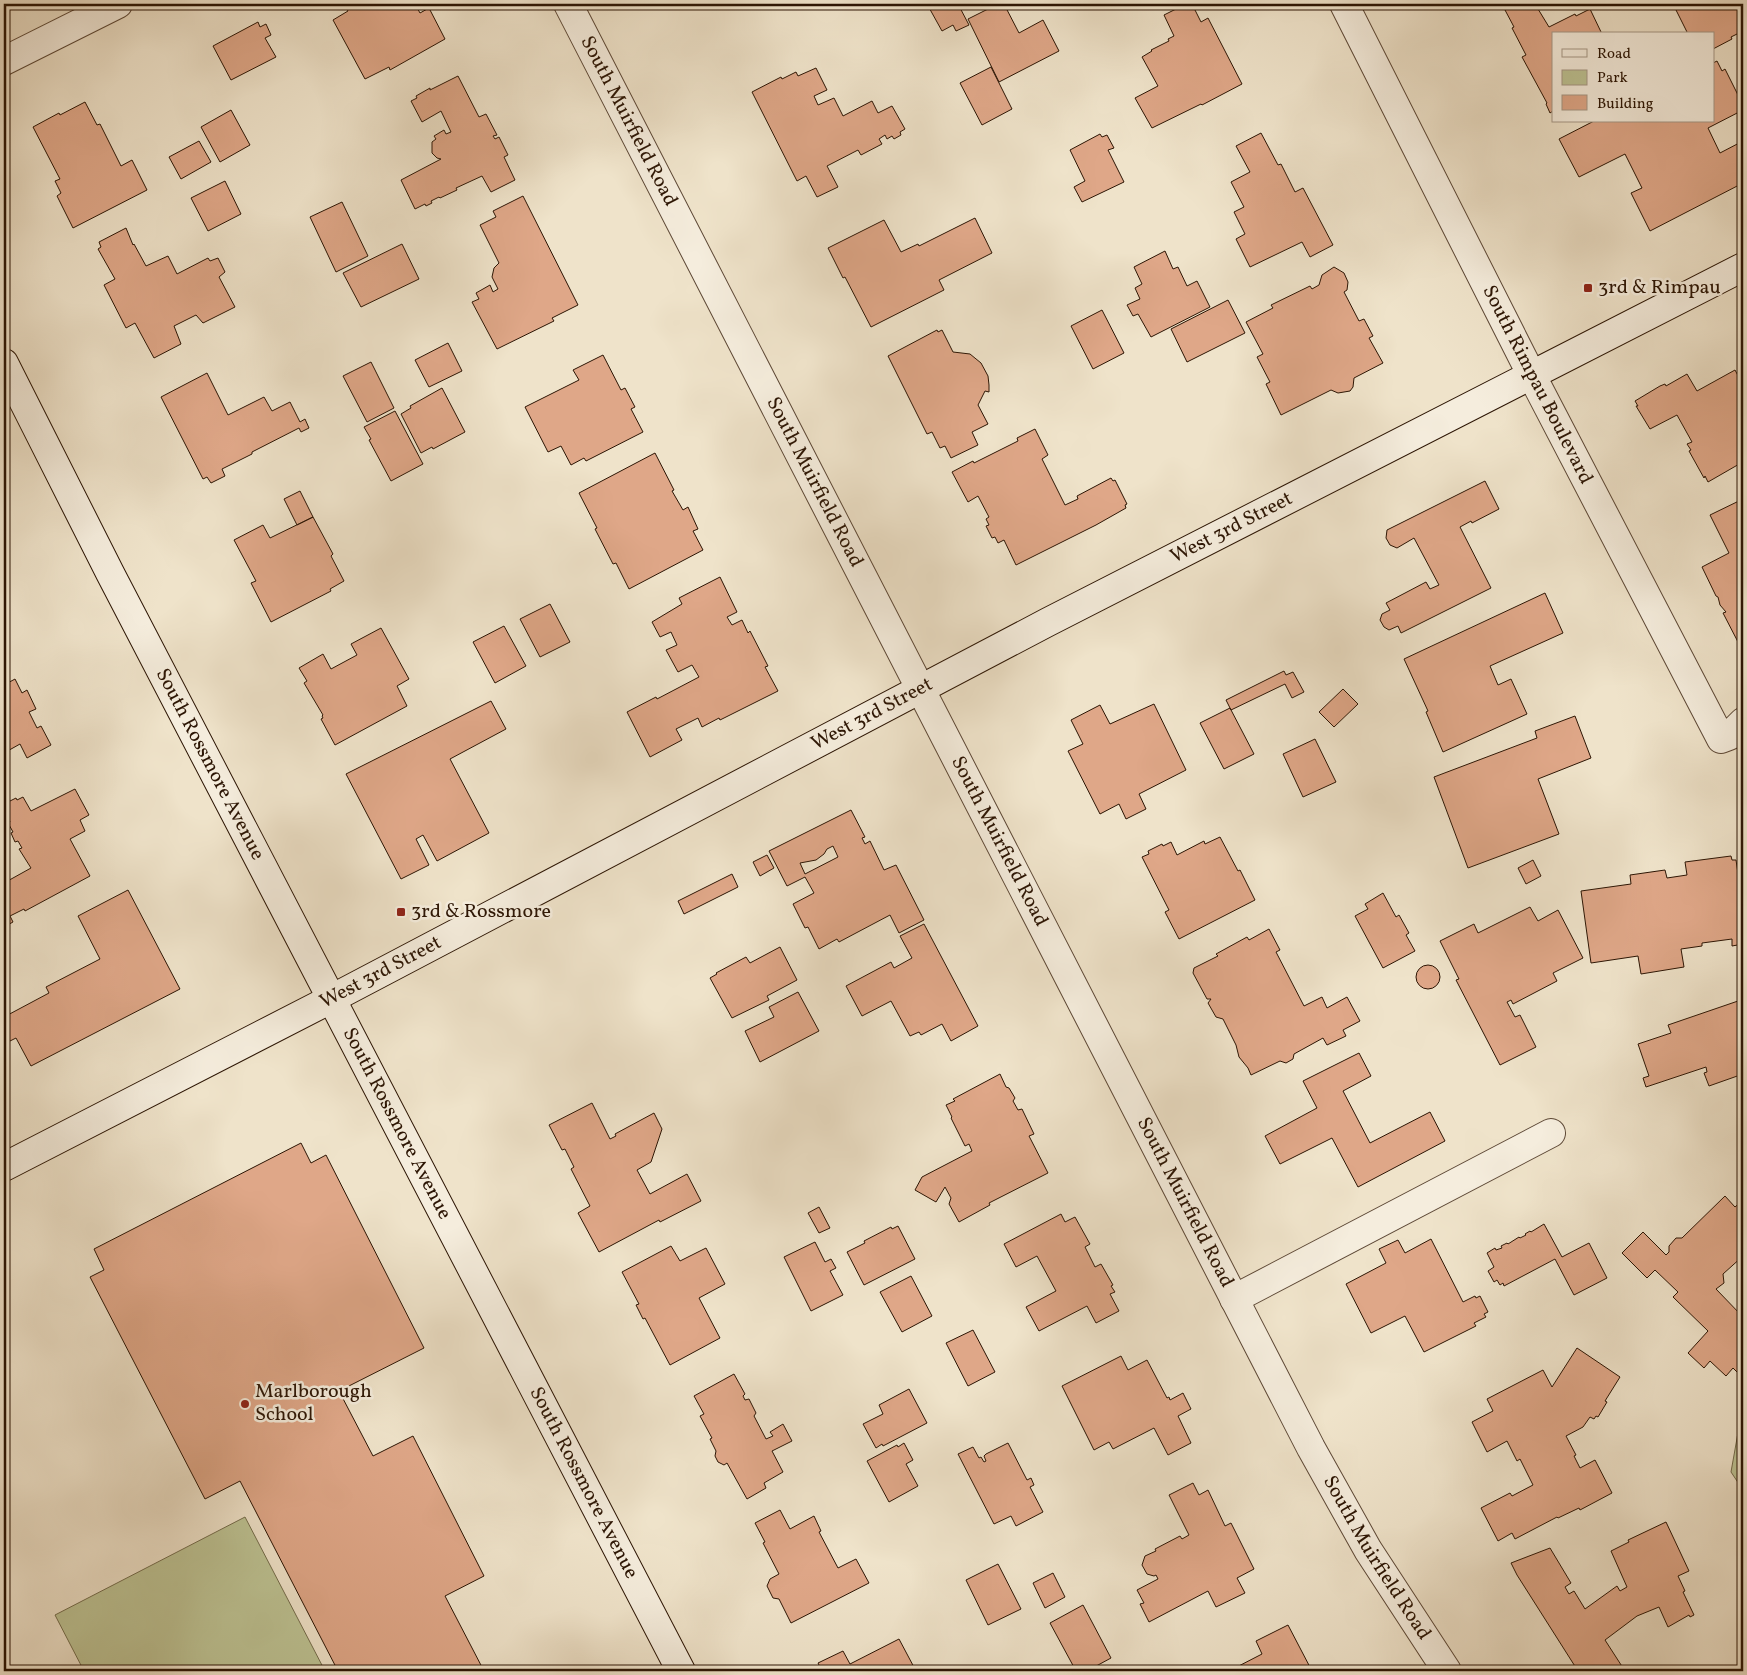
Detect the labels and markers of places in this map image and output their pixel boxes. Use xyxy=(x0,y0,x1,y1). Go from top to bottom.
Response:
place label: 3rd & Rimpau xyxy=(1598,274,1721,302)
marker: 3rd & Rimpau xyxy=(1582,282,1594,294)
place label: 3rd & Rossmore xyxy=(411,898,551,926)
marker: 3rd & Rossmore xyxy=(395,906,407,918)
place label: Marlborough School xyxy=(255,1378,372,1429)
marker: Marlborough School xyxy=(239,1398,251,1410)

